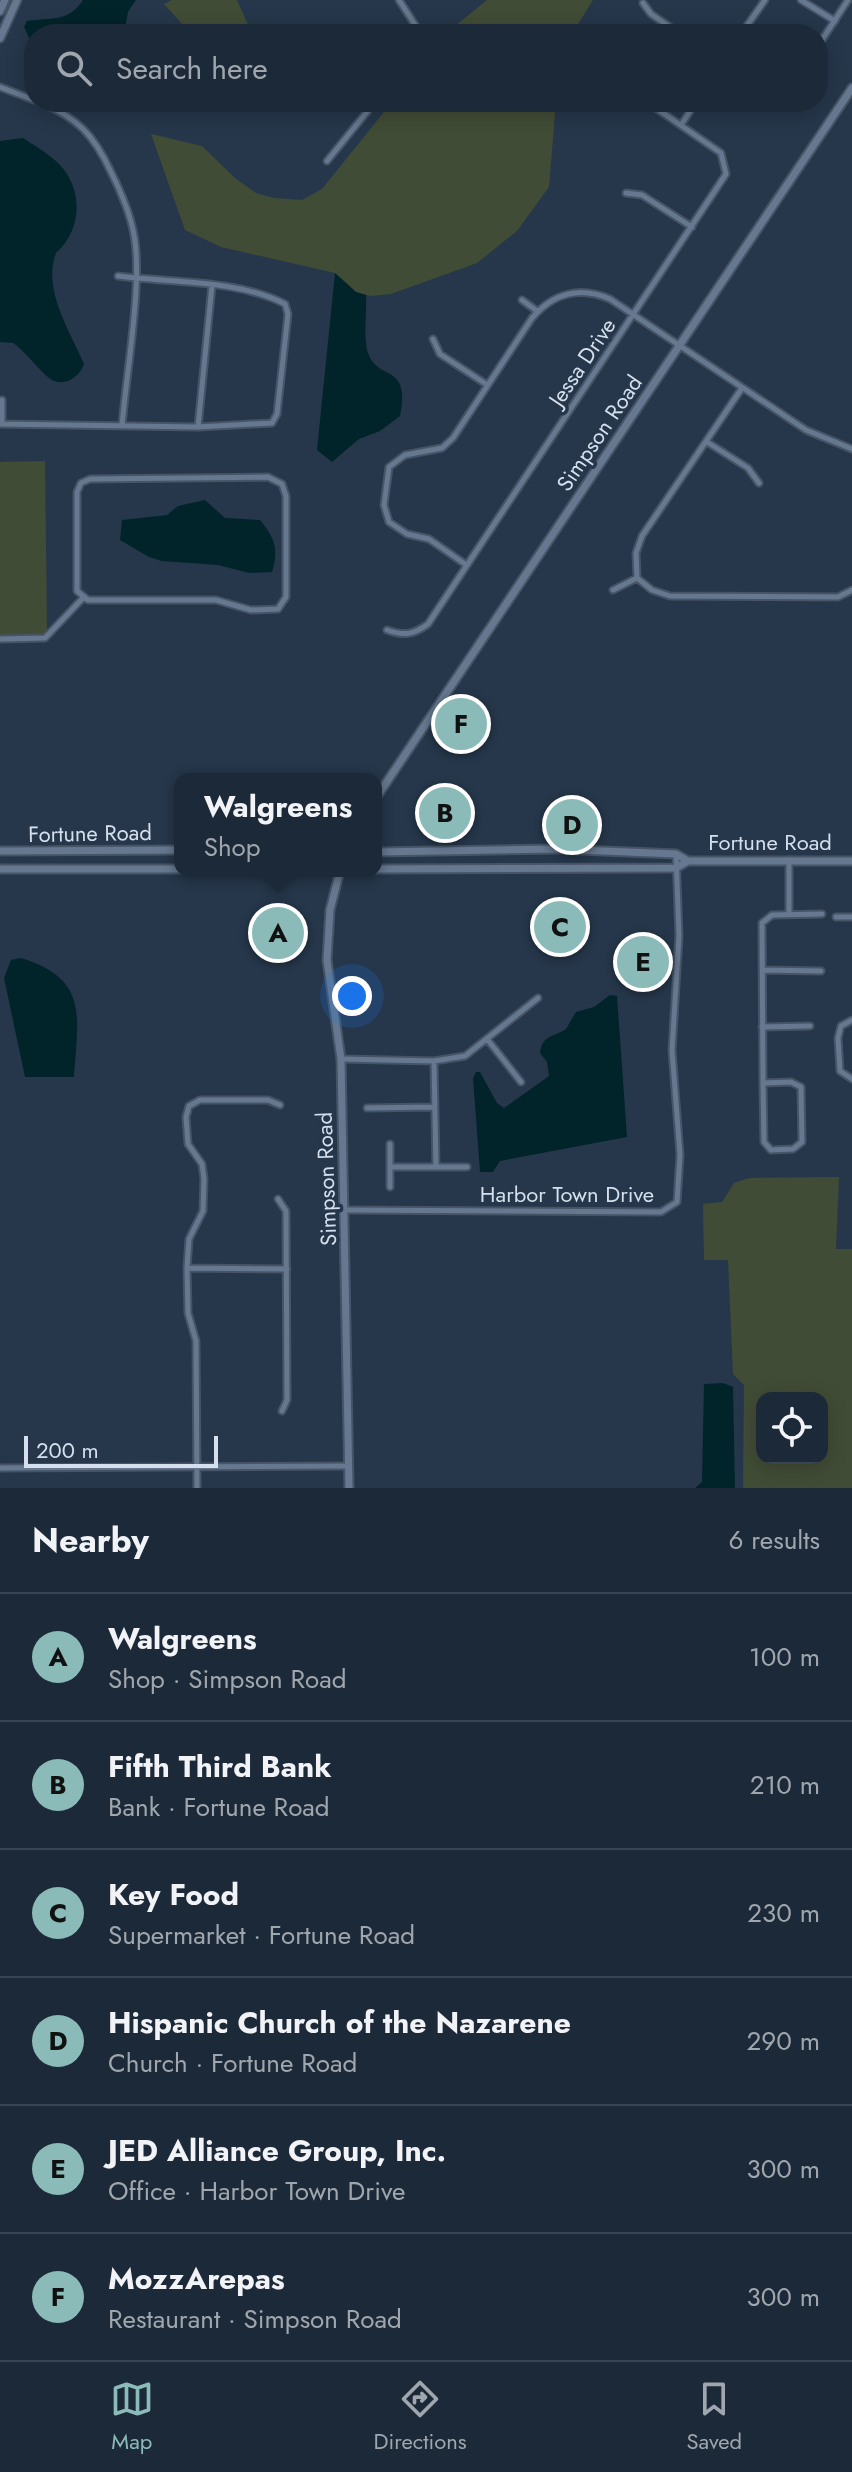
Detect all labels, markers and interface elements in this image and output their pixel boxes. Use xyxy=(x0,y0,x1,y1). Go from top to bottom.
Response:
search box xyxy=(24,24,828,112)
icon: search xyxy=(52,46,96,90)
text: Search here xyxy=(116,47,268,90)
street label: Jessa Drive xyxy=(539,311,623,415)
street label: Simpson Road xyxy=(548,369,650,497)
pin: F xyxy=(435,694,487,754)
popup xyxy=(174,773,382,877)
pin: B xyxy=(419,783,471,843)
text: Walgreens xyxy=(204,785,352,828)
pin: D xyxy=(546,795,598,855)
street label: Fortune Road xyxy=(28,816,152,850)
street label: Fortune Road xyxy=(708,826,832,858)
text: Shop xyxy=(204,828,261,866)
pin: C xyxy=(534,897,586,957)
pin: A xyxy=(252,903,304,963)
pin: E xyxy=(617,932,669,992)
your location xyxy=(332,976,372,1016)
street label: Simpson Road xyxy=(308,1111,344,1247)
street label: Harbor Town Drive xyxy=(480,1178,654,1210)
map controls xyxy=(756,1392,828,1464)
button: locate xyxy=(756,1392,828,1464)
scale bar xyxy=(24,1432,218,1468)
text: 200 m xyxy=(36,1434,99,1466)
text: Nearby xyxy=(32,1516,149,1565)
text: 6 results xyxy=(728,1521,820,1559)
text: Walgreens xyxy=(108,1617,257,1660)
text: A xyxy=(48,1638,68,1676)
text: 100 m xyxy=(749,1638,820,1676)
text: Shop · Simpson Road xyxy=(108,1660,347,1698)
text: Fifth Third Bank xyxy=(108,1745,331,1788)
text: B xyxy=(49,1766,67,1804)
text: 210 m xyxy=(750,1766,820,1804)
text: Bank · Fortune Road xyxy=(108,1788,330,1826)
text: Key Food xyxy=(108,1873,239,1916)
text: C xyxy=(49,1894,67,1932)
text: 230 m xyxy=(747,1894,820,1932)
text: Supermarket · Fortune Road xyxy=(108,1916,415,1954)
text: Hispanic Church of the Nazarene xyxy=(108,2001,571,2044)
text: D xyxy=(48,2022,68,2060)
text: 290 m xyxy=(747,2022,820,2060)
text: Church · Fortune Road xyxy=(108,2044,357,2082)
text: JED Alliance Group, Inc. xyxy=(108,2129,446,2172)
text: E xyxy=(50,2150,66,2188)
text: 300 m xyxy=(747,2150,820,2188)
text: Office · Harbor Town Drive xyxy=(108,2172,405,2210)
text: MozzArepas xyxy=(108,2257,285,2300)
text: F xyxy=(51,2278,65,2316)
text: 300 m xyxy=(747,2278,820,2316)
text: Restaurant · Simpson Road xyxy=(108,2300,402,2338)
tab: Map xyxy=(110,2377,154,2457)
tab: Directions xyxy=(374,2377,467,2457)
tab: Saved xyxy=(686,2377,742,2457)

